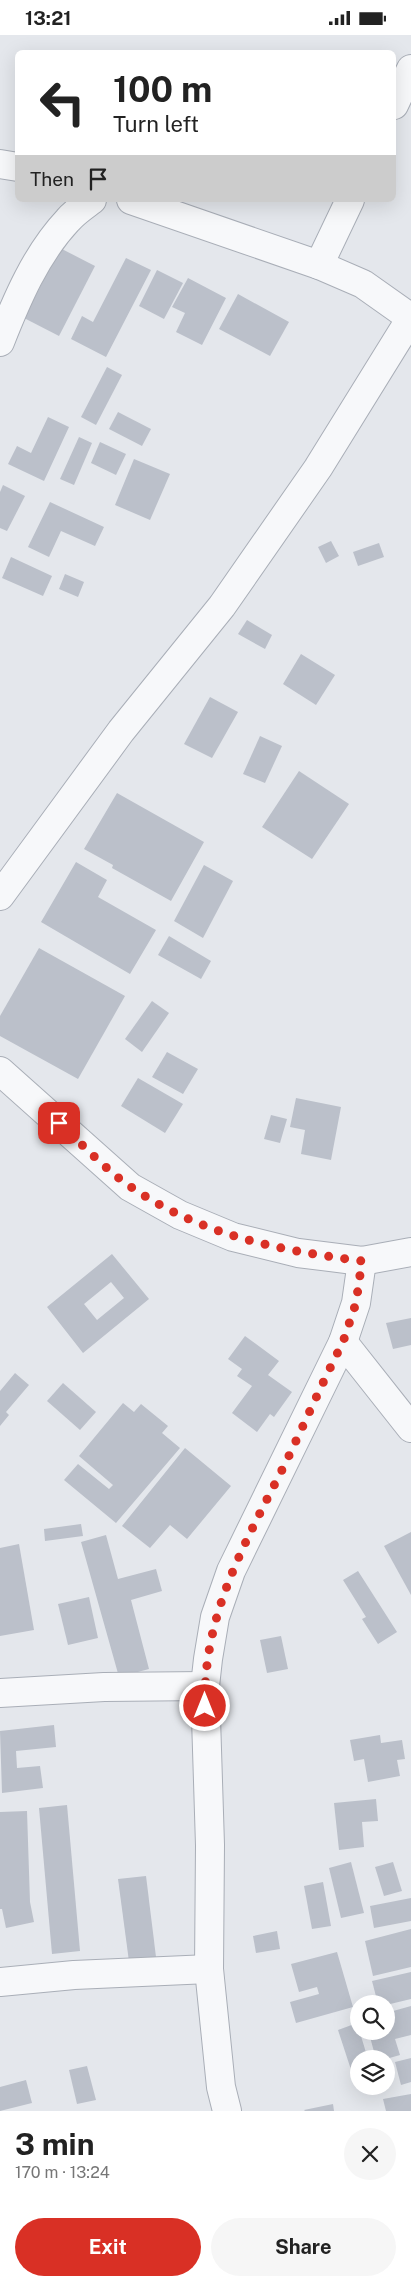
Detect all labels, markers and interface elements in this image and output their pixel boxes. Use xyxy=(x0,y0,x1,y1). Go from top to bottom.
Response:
text: 13:21 xyxy=(25,7,71,29)
text: 100 m xyxy=(113,69,212,110)
icon: left xyxy=(30,70,95,135)
text: Turn left xyxy=(113,111,199,137)
icon: arrive xyxy=(84,165,112,193)
text: Then xyxy=(30,168,74,190)
pin xyxy=(38,1102,80,1144)
icon: arrive xyxy=(45,1109,73,1137)
position arrow xyxy=(178,1679,230,1731)
map controls xyxy=(350,1995,395,2095)
button: search xyxy=(350,1995,395,2040)
button: layers xyxy=(350,2050,395,2095)
text: 3 min xyxy=(15,2126,94,2162)
button: close xyxy=(344,2128,396,2180)
text: 170 m · 13:24 xyxy=(15,2163,110,2182)
button: Exit xyxy=(15,2218,201,2276)
button: Share xyxy=(211,2218,396,2276)

